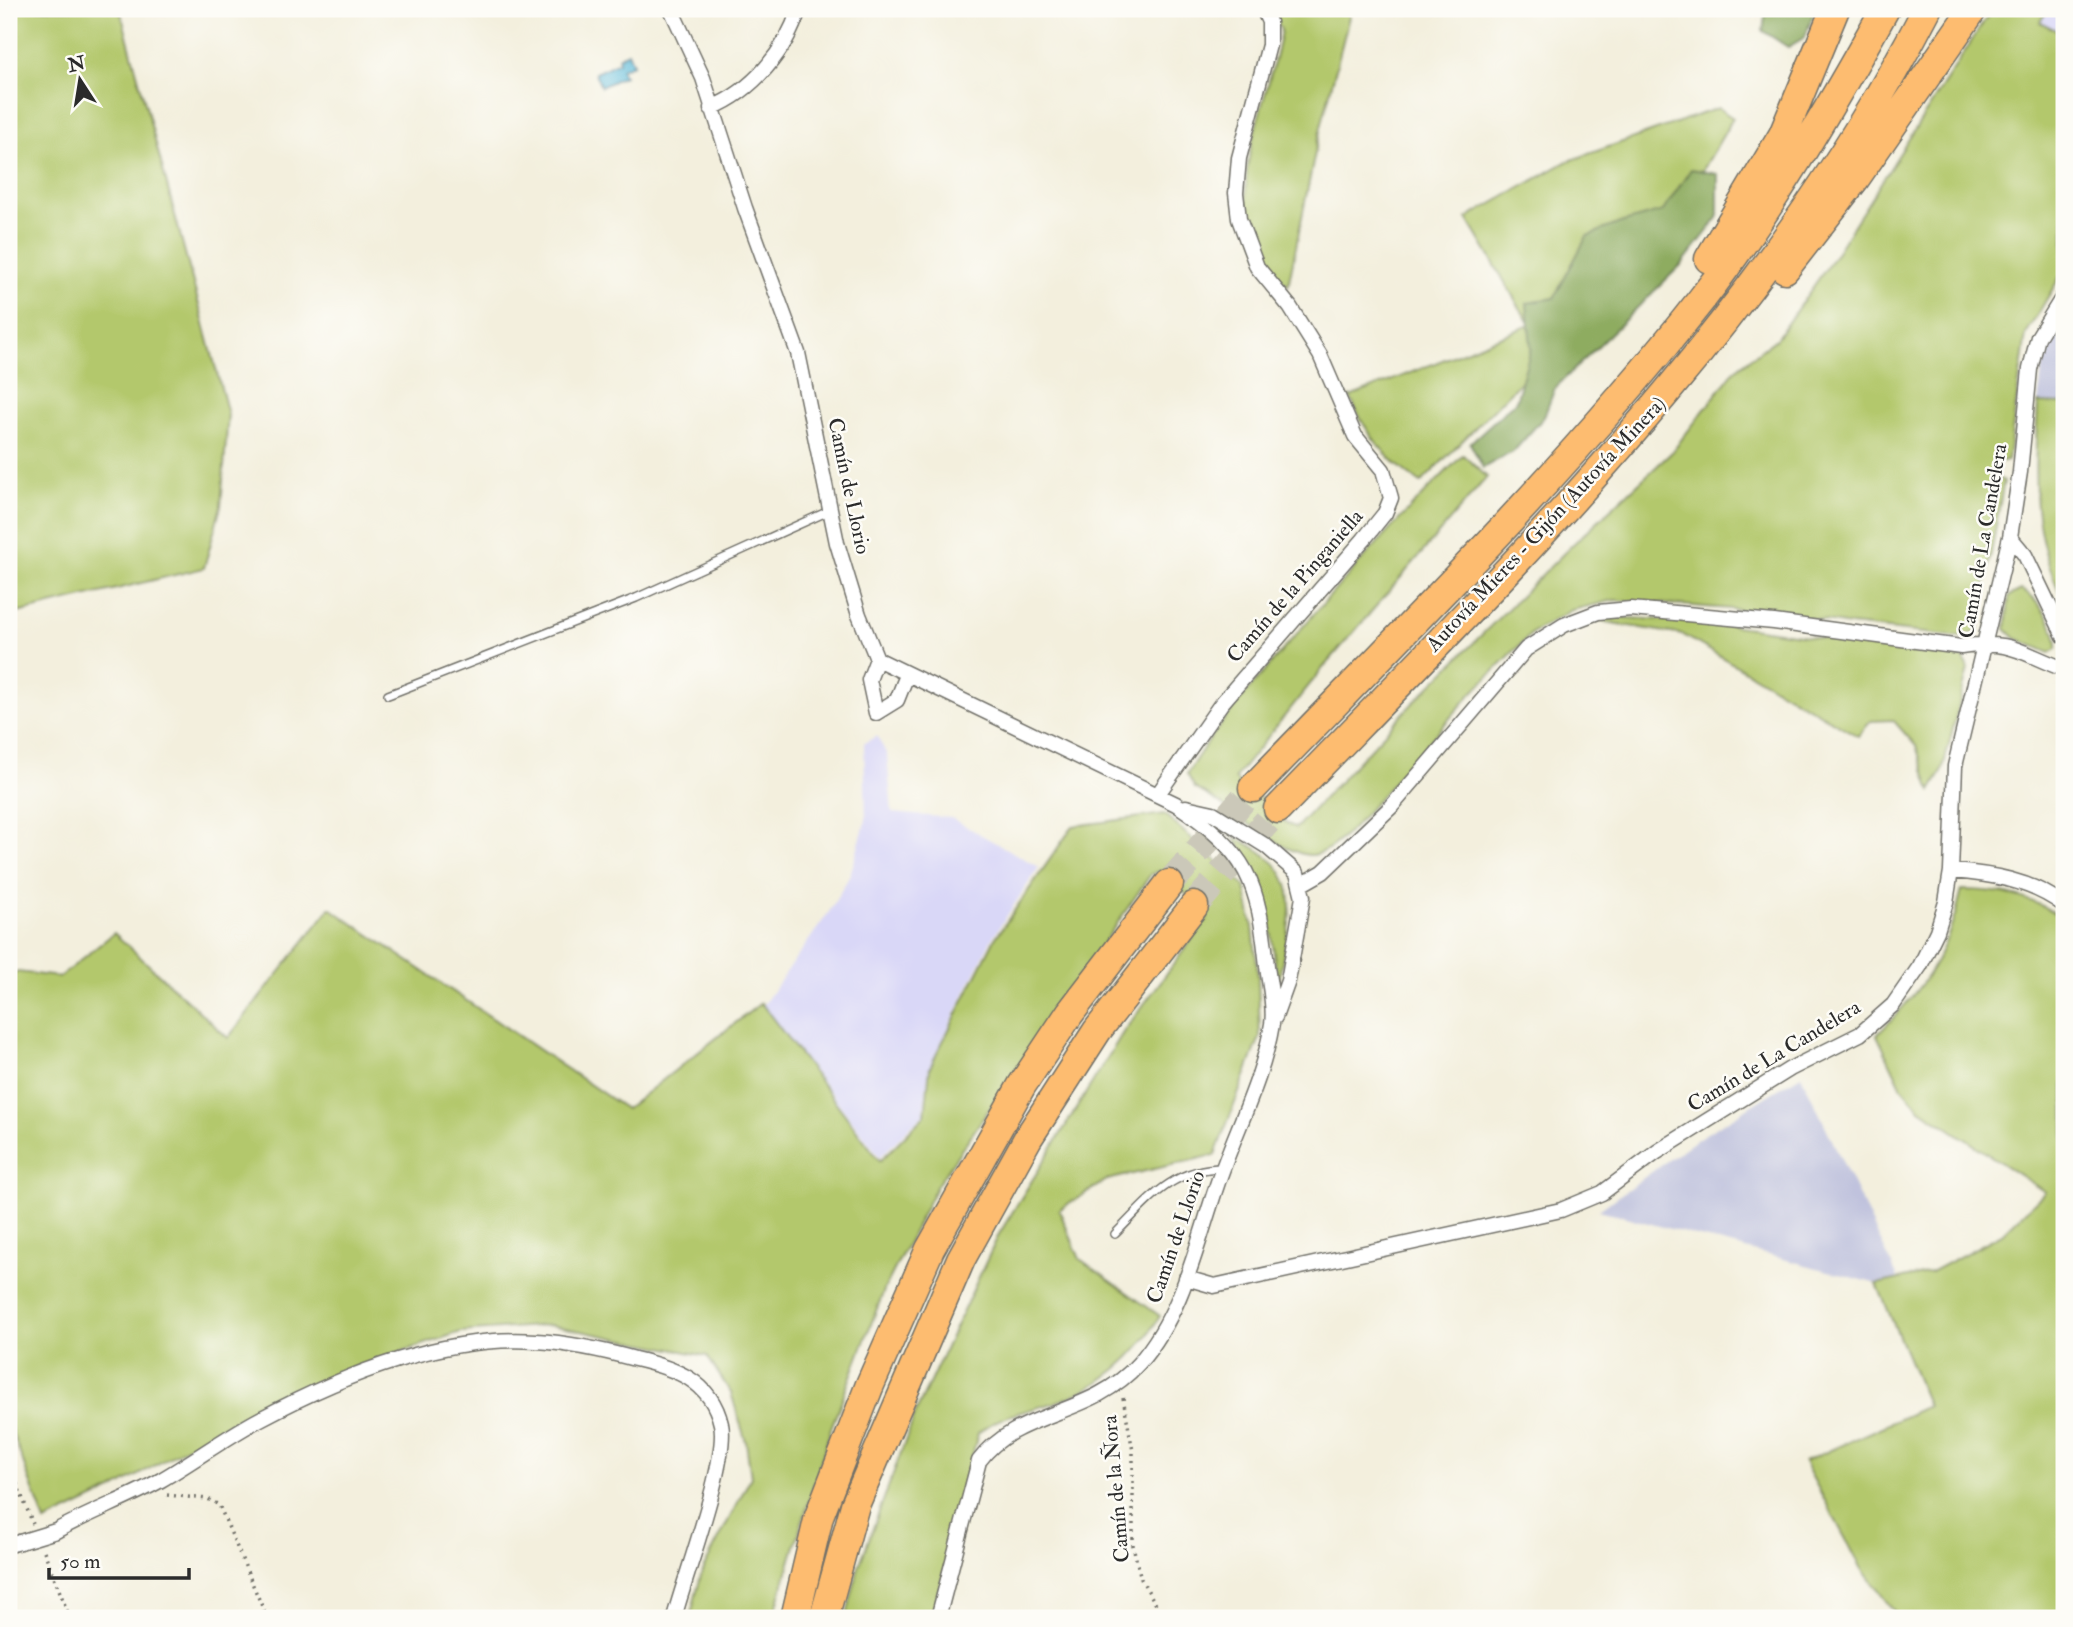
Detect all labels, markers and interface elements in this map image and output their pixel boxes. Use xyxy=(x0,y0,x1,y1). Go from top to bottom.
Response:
north arrow xyxy=(46,46,116,116)
text: N xyxy=(65,51,88,78)
street label: Autovía Mieres - Gijón (Autovía Minera) xyxy=(1420,391,1672,658)
street label: Camín de Llorio xyxy=(821,415,877,557)
street label: Camín de La Candelera xyxy=(1953,441,2013,640)
street label: Camín de la Pinganiella xyxy=(1221,503,1369,668)
street label: Camín de La Candelera xyxy=(1683,993,1866,1118)
street label: Camín de Llorio xyxy=(1141,1167,1211,1307)
street label: Camín de la Ñora xyxy=(1096,1414,1136,1564)
scale bar xyxy=(49,1536,189,1580)
text: 50 m xyxy=(60,1548,101,1575)

